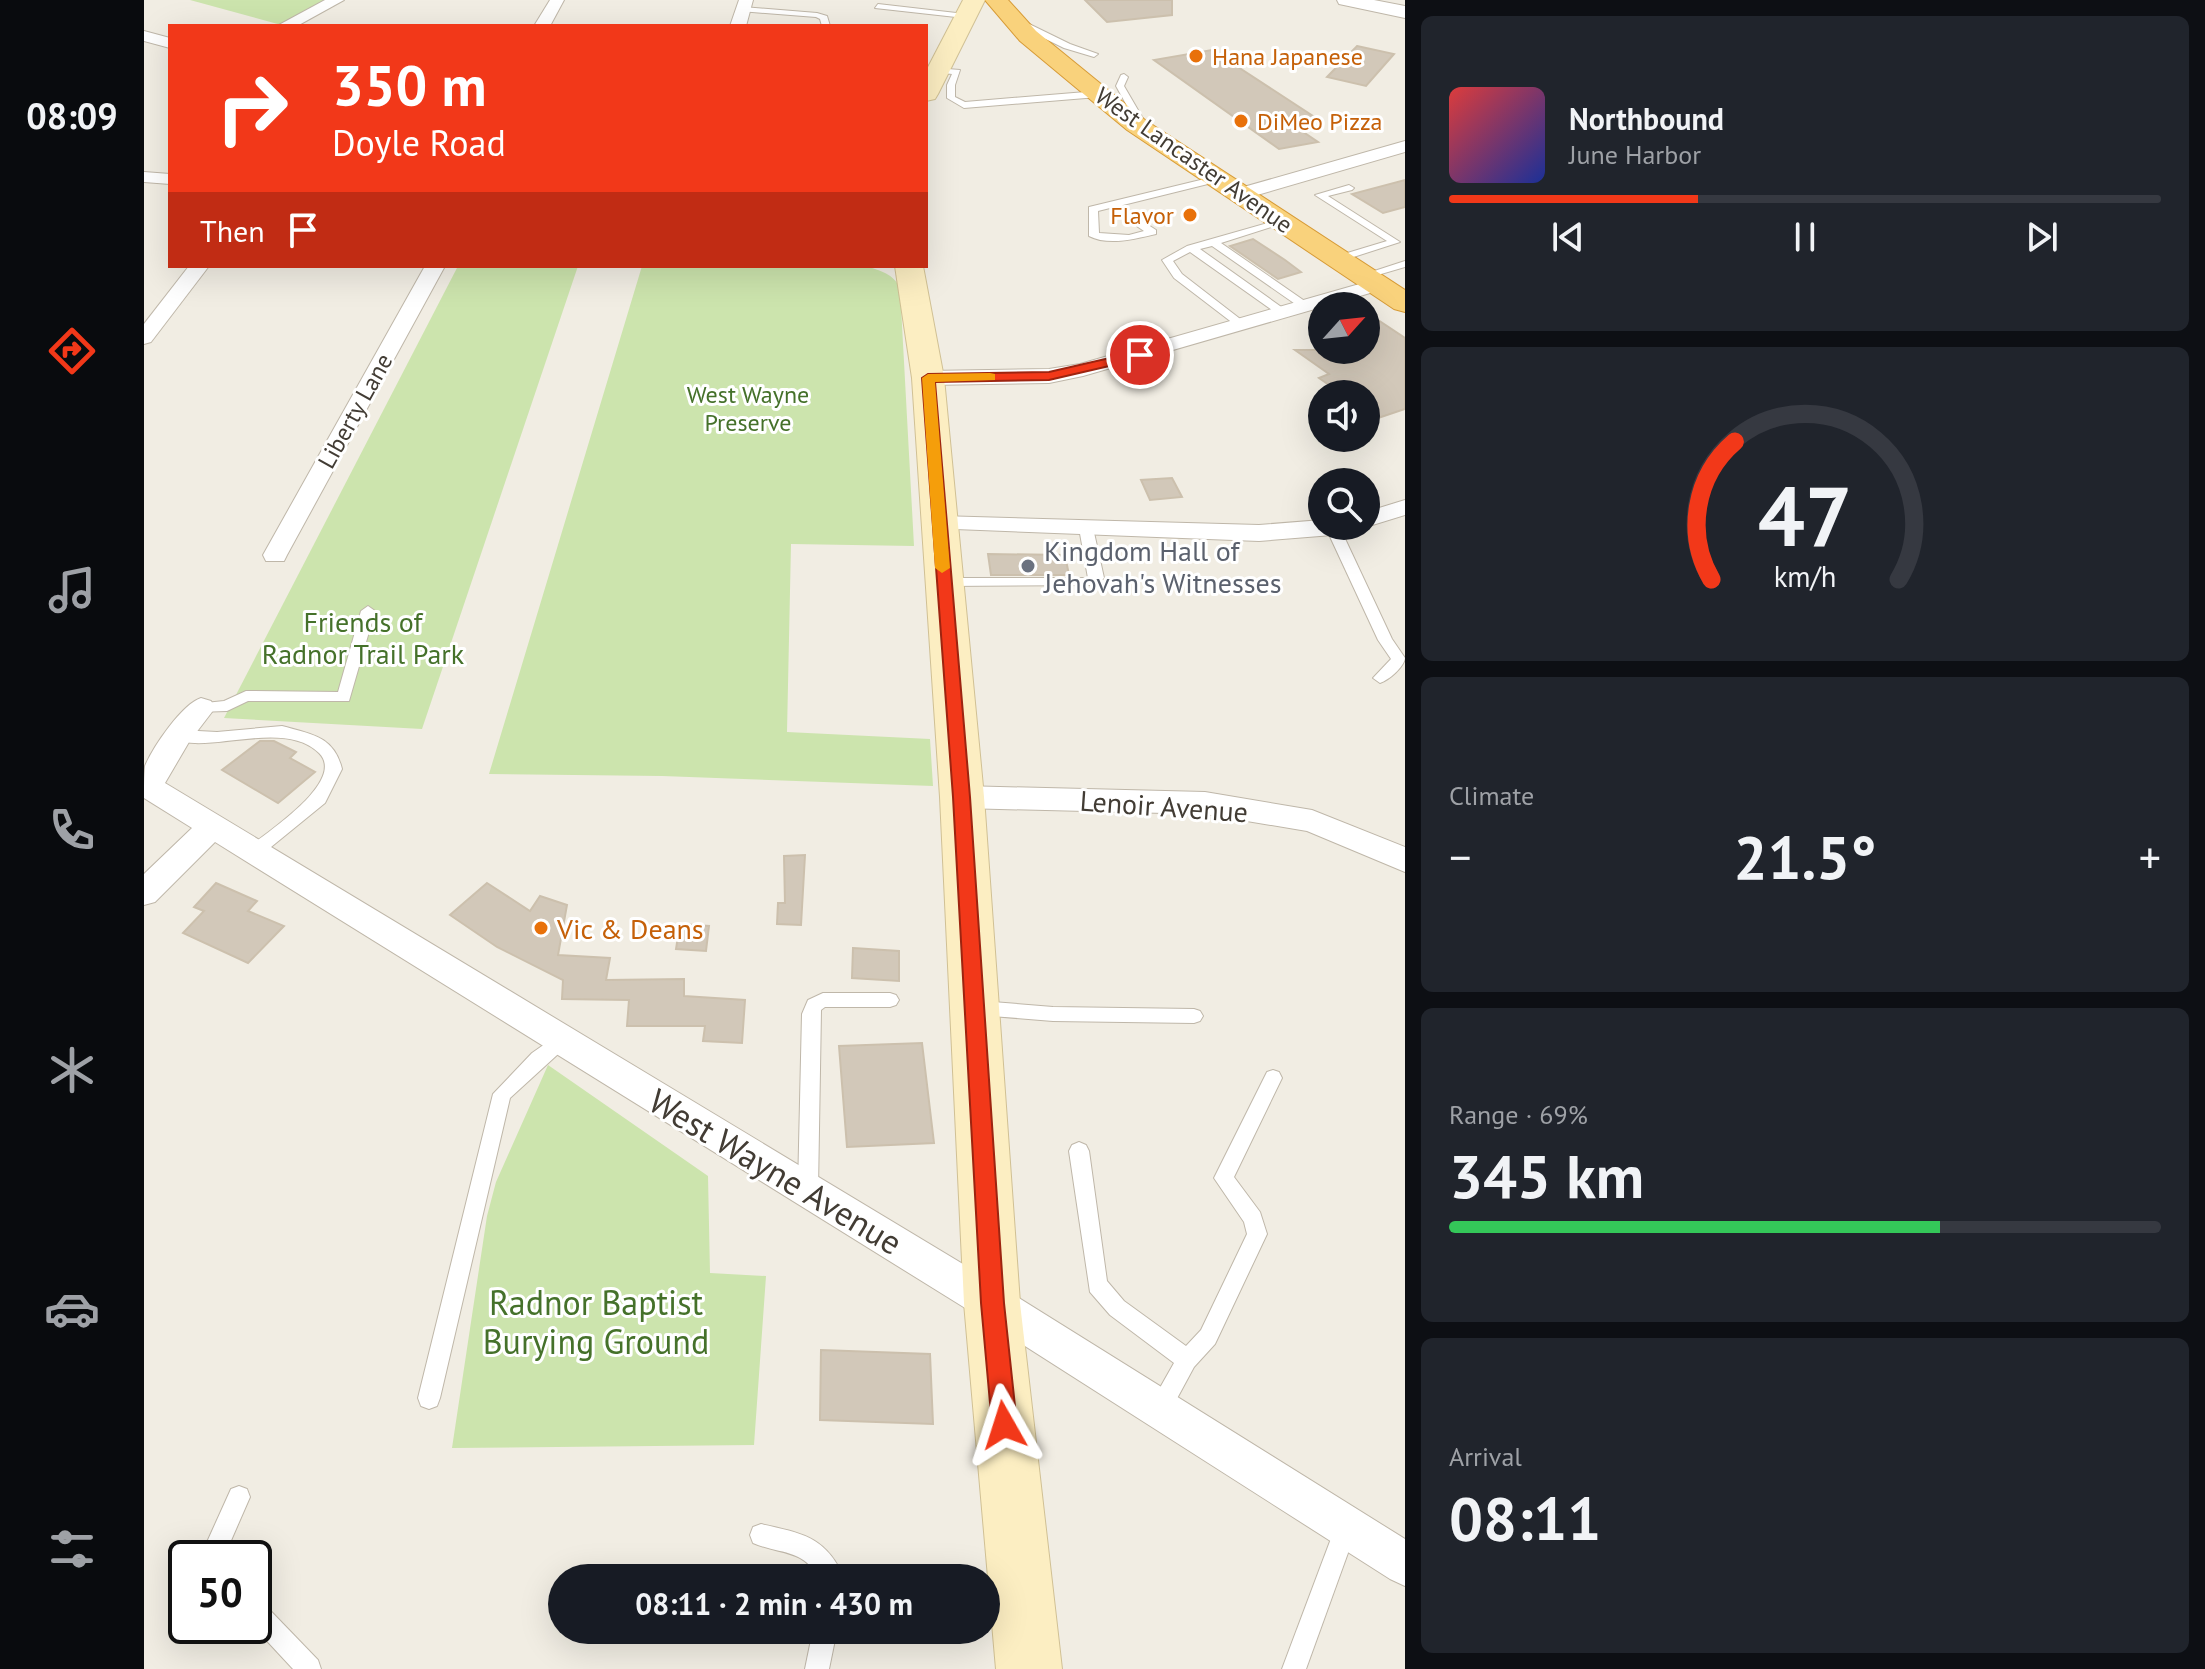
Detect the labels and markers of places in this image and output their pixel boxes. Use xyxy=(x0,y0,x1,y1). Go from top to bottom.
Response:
place label: Hana Japanese xyxy=(1212,41,1363,72)
marker: Hana Japanese xyxy=(1187,47,1205,65)
place label: DiMeo Pizza xyxy=(1257,106,1383,137)
marker: DiMeo Pizza xyxy=(1232,112,1250,130)
place label: Flavor xyxy=(1110,200,1174,231)
marker: Flavor xyxy=(1181,206,1199,224)
pin xyxy=(1106,321,1174,389)
place label: Kingdom Hall of Jehovah's Witnesses xyxy=(1043,532,1281,601)
marker: Kingdom Hall of Jehovah's Witnesses xyxy=(1019,557,1037,575)
place label: Vic & Deans xyxy=(556,910,704,947)
marker: Vic & Deans xyxy=(532,919,550,937)

